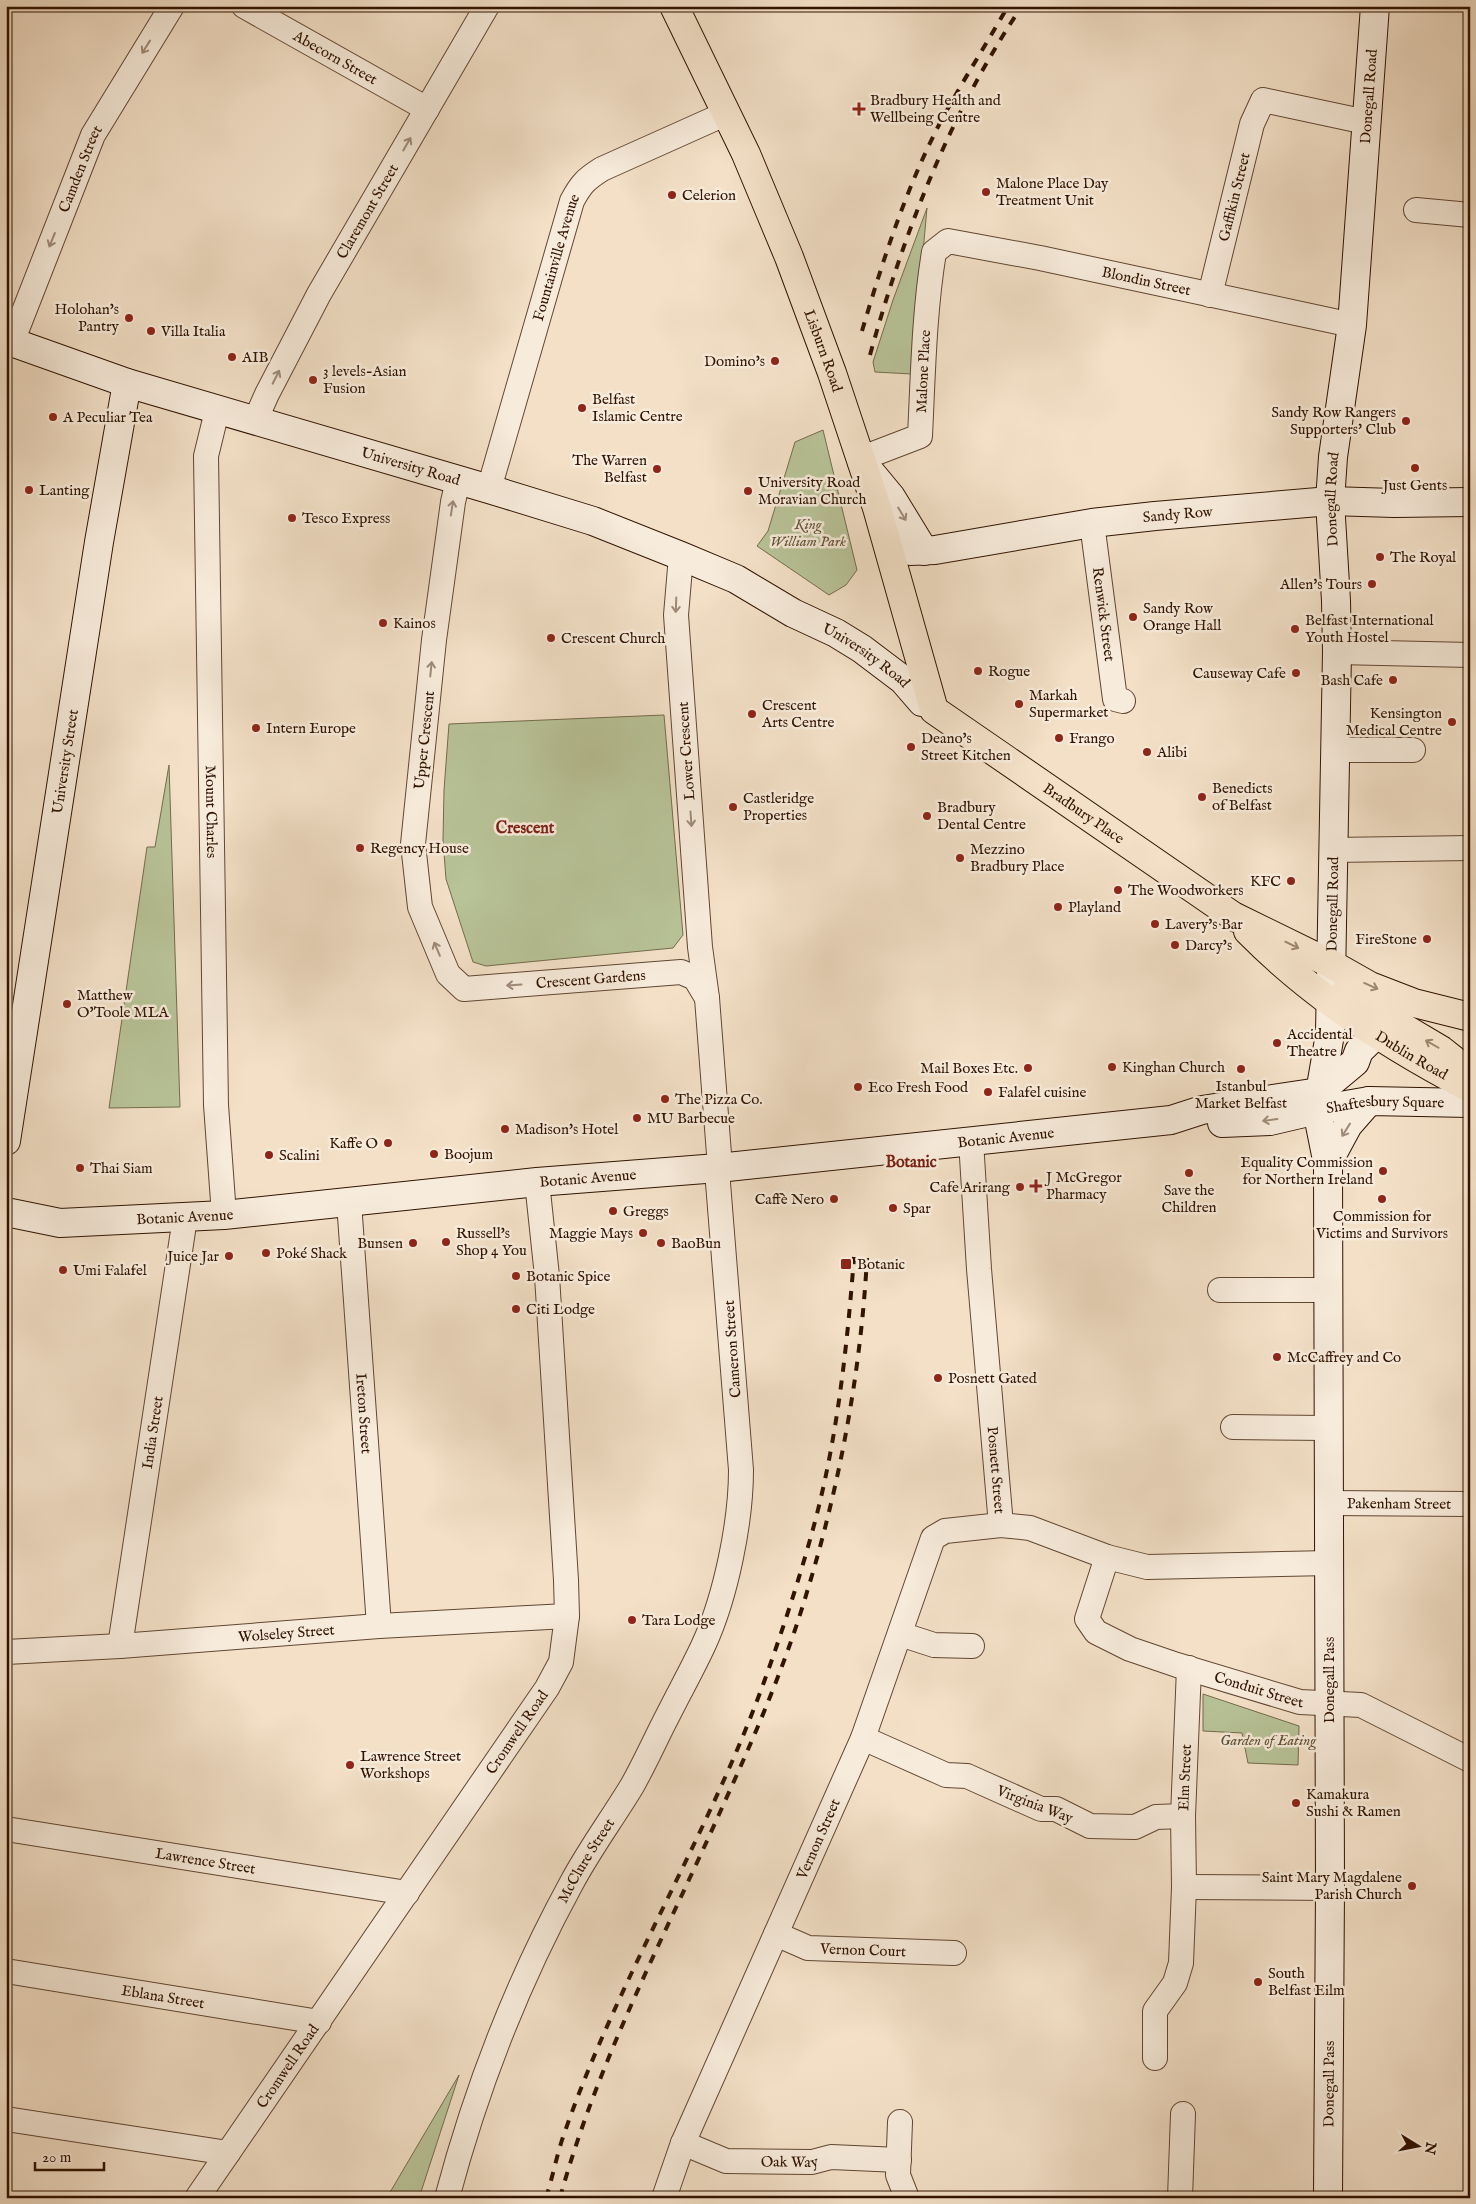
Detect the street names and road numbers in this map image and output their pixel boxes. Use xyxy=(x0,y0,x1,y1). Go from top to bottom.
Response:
street label: Abecorn Street xyxy=(289,26,381,89)
street label: Donegall Road xyxy=(1356,47,1382,145)
street label: Camden Street xyxy=(55,122,107,215)
street label: Gaffikin Street xyxy=(1215,151,1255,243)
street label: Claremont Street xyxy=(333,161,403,263)
street label: Fountainville Avenue xyxy=(529,190,584,323)
street label: Blondin Street xyxy=(1100,263,1193,300)
street label: Lisburn Road xyxy=(799,307,847,395)
street label: Malone Place xyxy=(912,329,935,414)
street label: University Road xyxy=(359,443,463,490)
street label: Donegall Road xyxy=(1321,450,1344,547)
street label: Sandy Row xyxy=(1142,502,1214,527)
street label: Renwick Street xyxy=(1088,566,1119,663)
street label: University Road xyxy=(819,619,915,692)
street label: Upper Crescent xyxy=(410,690,439,790)
street label: Lower Crescent xyxy=(674,701,699,801)
street label: University Street xyxy=(48,708,83,815)
street label: Mount Charles xyxy=(201,765,221,858)
street label: Bradbury Place xyxy=(1039,779,1128,848)
street label: Donegall Road xyxy=(1323,856,1343,952)
street label: Crescent Gardens xyxy=(535,966,646,993)
street label: Dublin Road xyxy=(1371,1027,1452,1085)
street label: Shaftesbury Square xyxy=(1325,1092,1445,1118)
street label: Botanic Avenue xyxy=(957,1123,1055,1153)
street label: Botanic Avenue xyxy=(539,1165,637,1192)
street label: Botanic Avenue xyxy=(136,1205,234,1229)
street label: Cameron Street xyxy=(720,1300,745,1398)
street label: Ireton Street xyxy=(351,1373,376,1454)
street label: India Street xyxy=(138,1395,168,1470)
street label: Posnett Street xyxy=(983,1426,1009,1514)
street label: Pakenham Street xyxy=(1347,1494,1451,1514)
street label: Wolseley Street xyxy=(237,1620,335,1647)
street label: Donegall Pass xyxy=(1320,1637,1339,1723)
street label: Conduit Street xyxy=(1212,1668,1304,1712)
street label: Cromwell Road xyxy=(482,1686,553,1778)
street label: Elm Street xyxy=(1174,1744,1196,1811)
street label: Virginia Way xyxy=(993,1781,1076,1828)
street label: Vernon Street xyxy=(792,1796,845,1883)
street label: McClure Street xyxy=(553,1815,619,1907)
street label: Lawrence Street xyxy=(154,1844,257,1879)
street label: Vernon Court xyxy=(819,1939,906,1961)
street label: Eblana Street xyxy=(120,1981,206,2013)
street label: Cromwell Road xyxy=(252,2020,324,2112)
street label: Donegall Pass xyxy=(1319,2041,1339,2127)
street label: Oak Way xyxy=(761,2152,821,2172)

